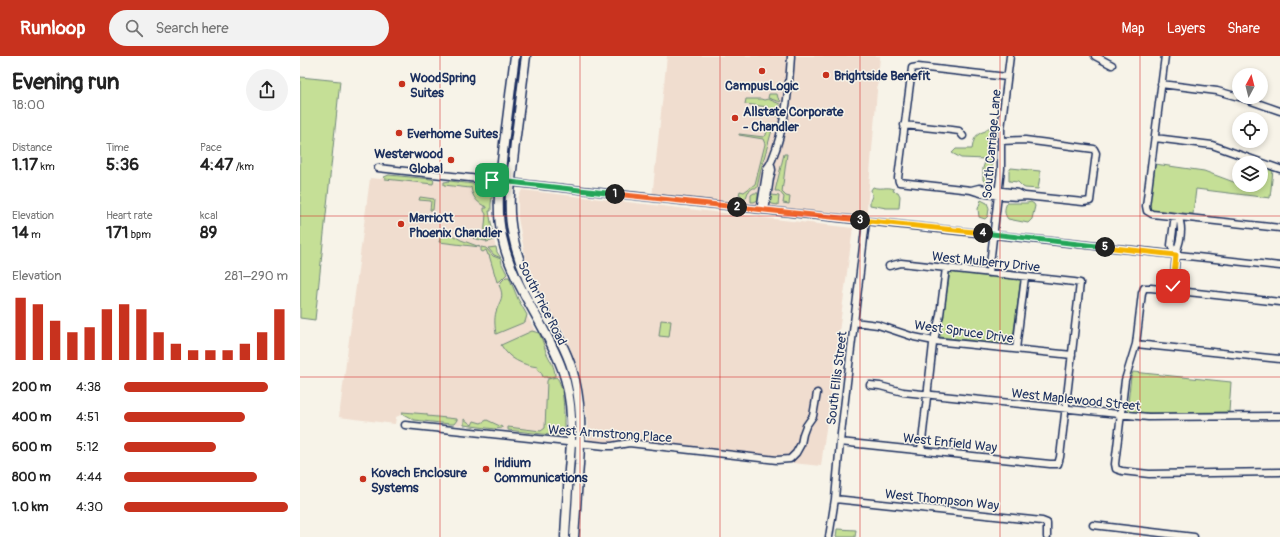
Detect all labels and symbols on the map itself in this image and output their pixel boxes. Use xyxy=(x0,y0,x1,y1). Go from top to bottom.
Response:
marker: CampusLogic xyxy=(757,66,767,76)
place label: Brightside Benefit xyxy=(834,68,931,84)
north arrow xyxy=(1232,68,1268,104)
place label: WoodSpring Suites xyxy=(410,70,476,101)
marker: Brightside Benefit xyxy=(821,70,831,80)
place label: CampusLogic xyxy=(725,78,799,94)
marker: WoodSpring Suites xyxy=(397,79,407,89)
street label: South Carriage Lane xyxy=(979,88,1005,199)
place label: Allstate Corporate - Chandler xyxy=(743,104,844,135)
marker: Allstate Corporate - Chandler xyxy=(730,113,740,123)
place label: Everhome Suites xyxy=(407,126,498,142)
marker: Everhome Suites xyxy=(394,128,404,138)
place label: Westerwood Global xyxy=(374,146,443,177)
marker: Westerwood Global xyxy=(446,155,456,165)
pin xyxy=(475,163,509,197)
pin: 1 xyxy=(605,184,625,204)
pin: 2 xyxy=(727,197,747,217)
place label: Marriott Phoenix Chandler xyxy=(409,210,502,241)
pin: 3 xyxy=(850,210,870,230)
marker: Marriott Phoenix Chandler xyxy=(396,219,406,229)
pin: 4 xyxy=(973,223,993,243)
pin: 5 xyxy=(1095,237,1115,257)
street label: West Mulberry Drive xyxy=(931,248,1041,276)
street label: South Price Road xyxy=(514,259,570,348)
pin xyxy=(1156,269,1190,303)
street label: West Spruce Drive xyxy=(913,317,1015,347)
street label: South Ellis Street xyxy=(823,330,851,426)
street label: West Maplewood Street xyxy=(1011,385,1142,415)
street label: West Armstrong Place xyxy=(547,422,673,446)
street label: West Enfield Way xyxy=(902,430,998,456)
place label: Iridium Communications xyxy=(494,455,588,486)
marker: Iridium Communications xyxy=(481,464,491,474)
place label: Kovach Enclosure Systems xyxy=(371,465,468,496)
marker: Kovach Enclosure Systems xyxy=(358,474,368,484)
street label: West Thompson Way xyxy=(884,486,1000,514)

